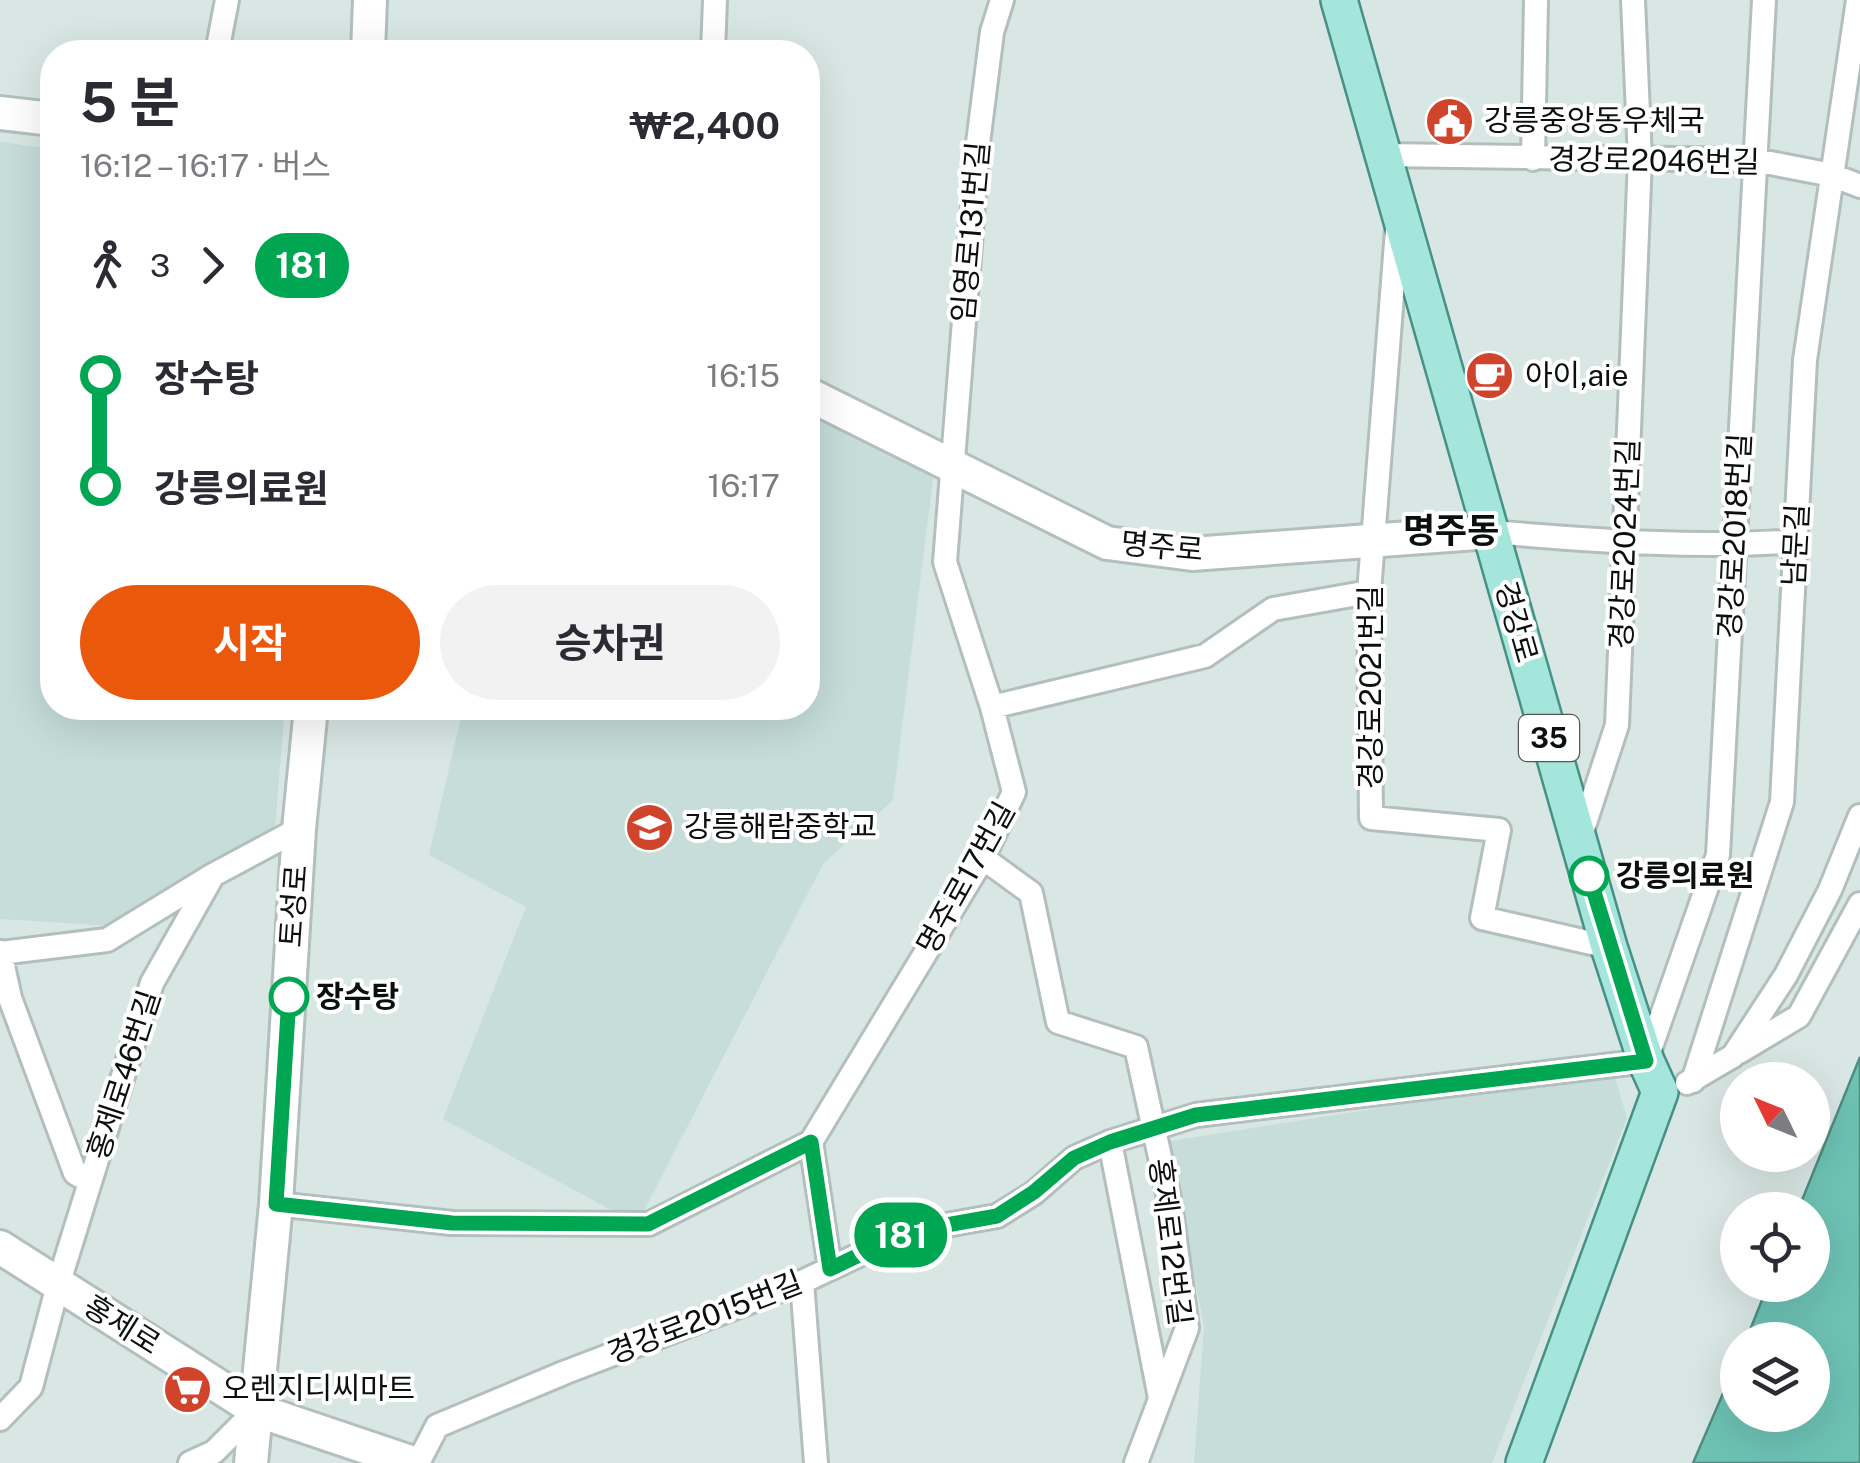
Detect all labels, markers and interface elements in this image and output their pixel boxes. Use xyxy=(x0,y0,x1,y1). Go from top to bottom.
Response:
text: 5 분 xyxy=(80,70,180,134)
public building icon: 강릉중앙동우체국 xyxy=(1423,95,1475,147)
place label: 강릉중앙동우체국 xyxy=(1484,102,1705,138)
text: ₩2,400 xyxy=(629,103,780,148)
street label: 임영로131번길 xyxy=(944,140,996,324)
street label: 경강로2046번길 xyxy=(1548,140,1760,180)
text: 16:12 – 16:17 · 버스 xyxy=(80,147,331,184)
icon: walk xyxy=(80,238,135,293)
icon: forward xyxy=(185,238,240,293)
text: 181 xyxy=(275,245,329,286)
text: 3 xyxy=(150,247,170,284)
cafe icon: 아이,aie xyxy=(1464,350,1516,402)
text: 장수탕 xyxy=(154,356,259,401)
text: 16:15 xyxy=(706,357,780,394)
place label: 아이,aie xyxy=(1525,357,1628,393)
street label: 경강로2018번길 xyxy=(1711,432,1757,640)
street label: 경강로2024번길 xyxy=(1602,438,1646,650)
text: 강릉의료원 xyxy=(154,466,329,511)
text: 16:17 xyxy=(708,467,780,504)
street label: 남문길 xyxy=(1775,503,1815,587)
district label: 명주동 xyxy=(1403,510,1499,551)
street label: 명주로 xyxy=(1119,524,1205,568)
street label: 경강로 xyxy=(1488,577,1546,666)
button: 시작 xyxy=(80,585,420,700)
button: 승차권 xyxy=(440,585,780,700)
street label: 경강로2021번길 xyxy=(1352,585,1388,789)
road number: 35 xyxy=(1519,715,1579,761)
street label: 명주로17번길 xyxy=(909,795,1022,960)
school or university icon: 강릉해람중학교 xyxy=(623,801,675,853)
place label: 강릉해람중학교 xyxy=(684,808,877,844)
marker: 강릉의료원 xyxy=(1570,857,1608,895)
place label: 강릉의료원 xyxy=(1616,857,1754,893)
street label: 토성로 xyxy=(272,863,314,948)
marker: 장수탕 xyxy=(270,978,308,1016)
place label: 장수탕 xyxy=(316,978,399,1014)
street label: 홍제로46번길 xyxy=(79,986,167,1164)
north arrow xyxy=(1720,1062,1830,1172)
map controls xyxy=(1720,1062,1830,1432)
street label: 홍제로12번길 xyxy=(1143,1156,1199,1327)
button: locate xyxy=(1720,1192,1830,1302)
line badge: 181 xyxy=(844,1202,958,1268)
text: 181 xyxy=(874,1215,928,1256)
street label: 경강로2015번길 xyxy=(602,1263,807,1371)
street label: 홍제로 xyxy=(78,1287,167,1361)
button: layers xyxy=(1720,1322,1830,1432)
supermarket icon: 오렌지디씨마트 xyxy=(161,1363,213,1415)
place label: 오렌지디씨마트 xyxy=(222,1370,415,1406)

